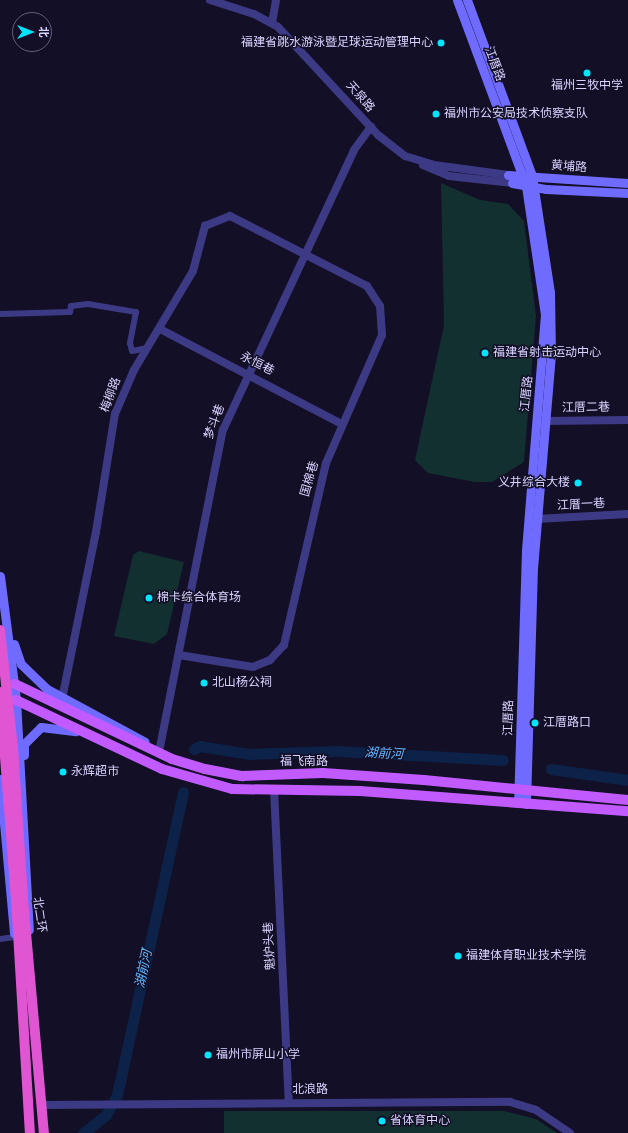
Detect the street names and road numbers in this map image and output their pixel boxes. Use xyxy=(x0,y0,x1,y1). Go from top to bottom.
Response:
street label: 江厝路 xyxy=(481,45,507,83)
street label: 天泉路 xyxy=(343,79,377,115)
street label: 黄埔路 xyxy=(551,159,587,175)
street label: 永恒巷 xyxy=(238,349,276,379)
street label: 江厝路 xyxy=(518,375,536,413)
street label: 梅柳路 xyxy=(98,376,124,414)
street label: 江厝二巷 xyxy=(562,400,610,416)
street label: 梦斗巷 xyxy=(202,403,228,441)
street label: 国棉巷 xyxy=(298,460,322,498)
street label: 江厝一巷 xyxy=(557,497,605,513)
street label: 江厝路 xyxy=(501,700,517,736)
street label: 福飞南路 xyxy=(280,755,328,769)
street label: 北二环 xyxy=(29,896,49,934)
street label: 魁炉头巷 xyxy=(262,922,278,970)
street label: 北浪路 xyxy=(292,1083,328,1097)

